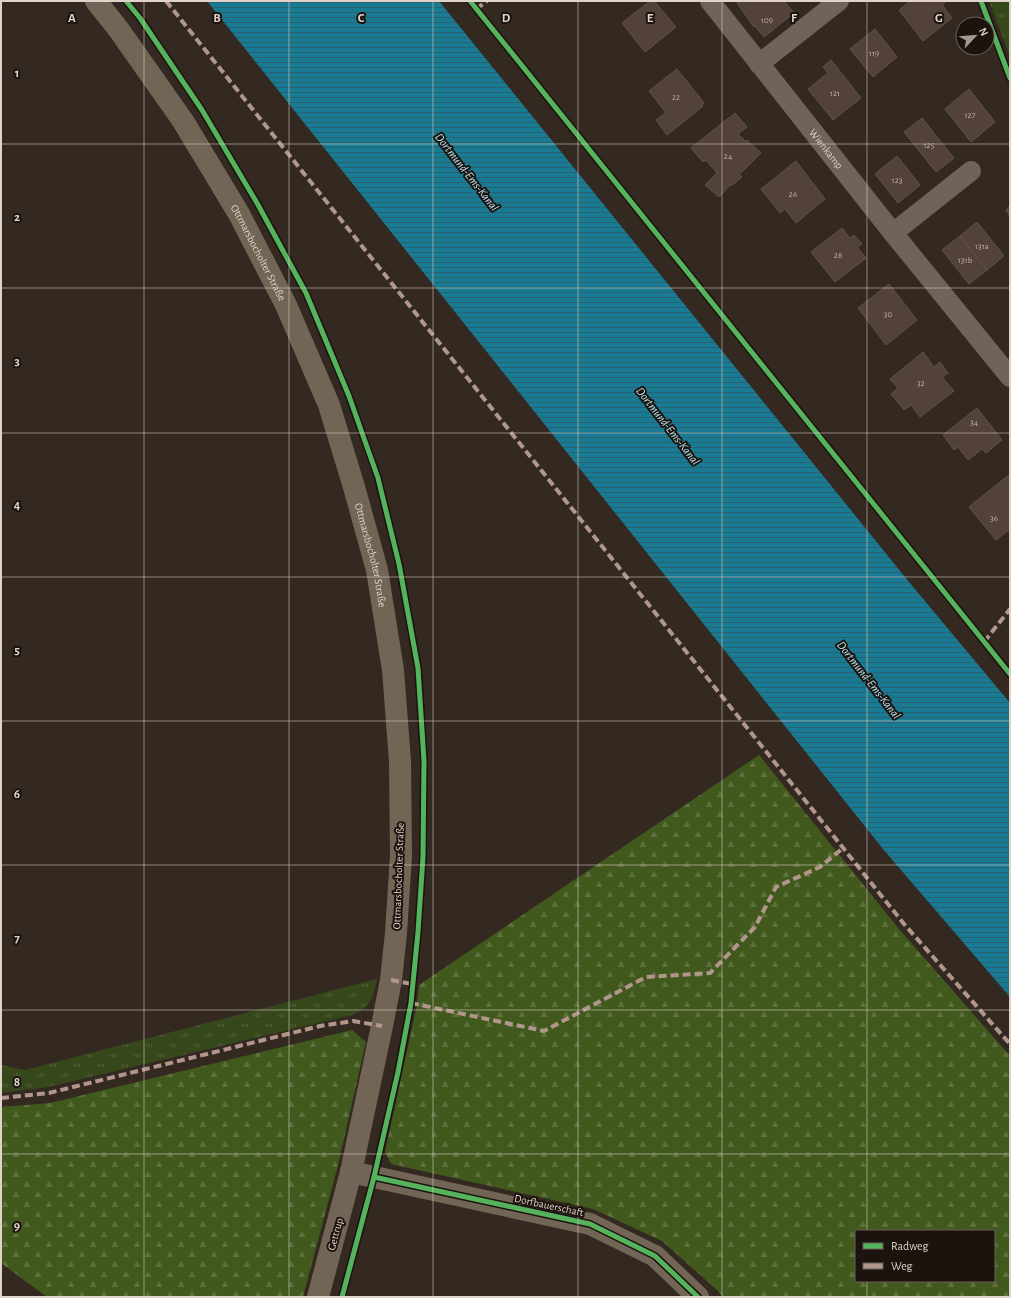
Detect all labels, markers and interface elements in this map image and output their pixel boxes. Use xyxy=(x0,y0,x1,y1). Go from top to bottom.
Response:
text: A xyxy=(68,12,76,25)
text: B xyxy=(213,12,221,25)
text: C xyxy=(358,12,365,25)
text: D xyxy=(502,12,511,25)
text: E xyxy=(647,12,654,25)
text: F xyxy=(791,12,798,25)
text: G xyxy=(935,12,943,25)
house number: 109 xyxy=(761,16,773,25)
north arrow xyxy=(955,16,995,56)
text: N xyxy=(977,26,990,38)
house number: 119 xyxy=(869,49,879,58)
text: 1 xyxy=(15,67,19,80)
house number: 121 xyxy=(830,89,840,98)
house number: 22 xyxy=(672,93,680,102)
house number: 127 xyxy=(965,111,976,120)
street label: Wienkamp xyxy=(807,127,845,171)
water label: Dortmund-Ems-Kanal xyxy=(433,131,501,213)
house number: 125 xyxy=(924,141,935,150)
house number: 24 xyxy=(724,152,733,161)
house number: 123 xyxy=(892,176,903,185)
house number: 26 xyxy=(789,190,797,199)
street label: Ottmarsbocholter Straße xyxy=(229,203,288,303)
text: 2 xyxy=(14,211,20,224)
house number: 131a xyxy=(975,242,989,251)
house number: 28 xyxy=(834,251,842,260)
house number: 131b xyxy=(958,256,973,265)
house number: 30 xyxy=(884,310,892,319)
text: 3 xyxy=(14,355,20,368)
house number: 32 xyxy=(917,379,925,388)
water label: Dortmund-Ems-Kanal xyxy=(634,385,702,467)
house number: 34 xyxy=(970,418,979,427)
text: 4 xyxy=(14,499,21,512)
street label: Ottmarsbocholter Straße xyxy=(353,502,388,608)
house number: 36 xyxy=(990,514,998,523)
water label: Dortmund-Ems-Kanal xyxy=(835,639,903,721)
text: 5 xyxy=(14,644,20,657)
text: 6 xyxy=(14,788,20,801)
street label: Ottmarsbocholter Straße xyxy=(391,822,406,930)
text: 7 xyxy=(14,932,20,945)
text: 8 xyxy=(14,1076,20,1089)
street label: Dorfbauerschaft xyxy=(513,1193,585,1218)
street label: Gettrup xyxy=(326,1216,345,1252)
text: 9 xyxy=(14,1220,20,1233)
legend xyxy=(855,1230,995,1282)
text: Radweg xyxy=(891,1240,928,1252)
text: Weg xyxy=(891,1260,913,1272)

